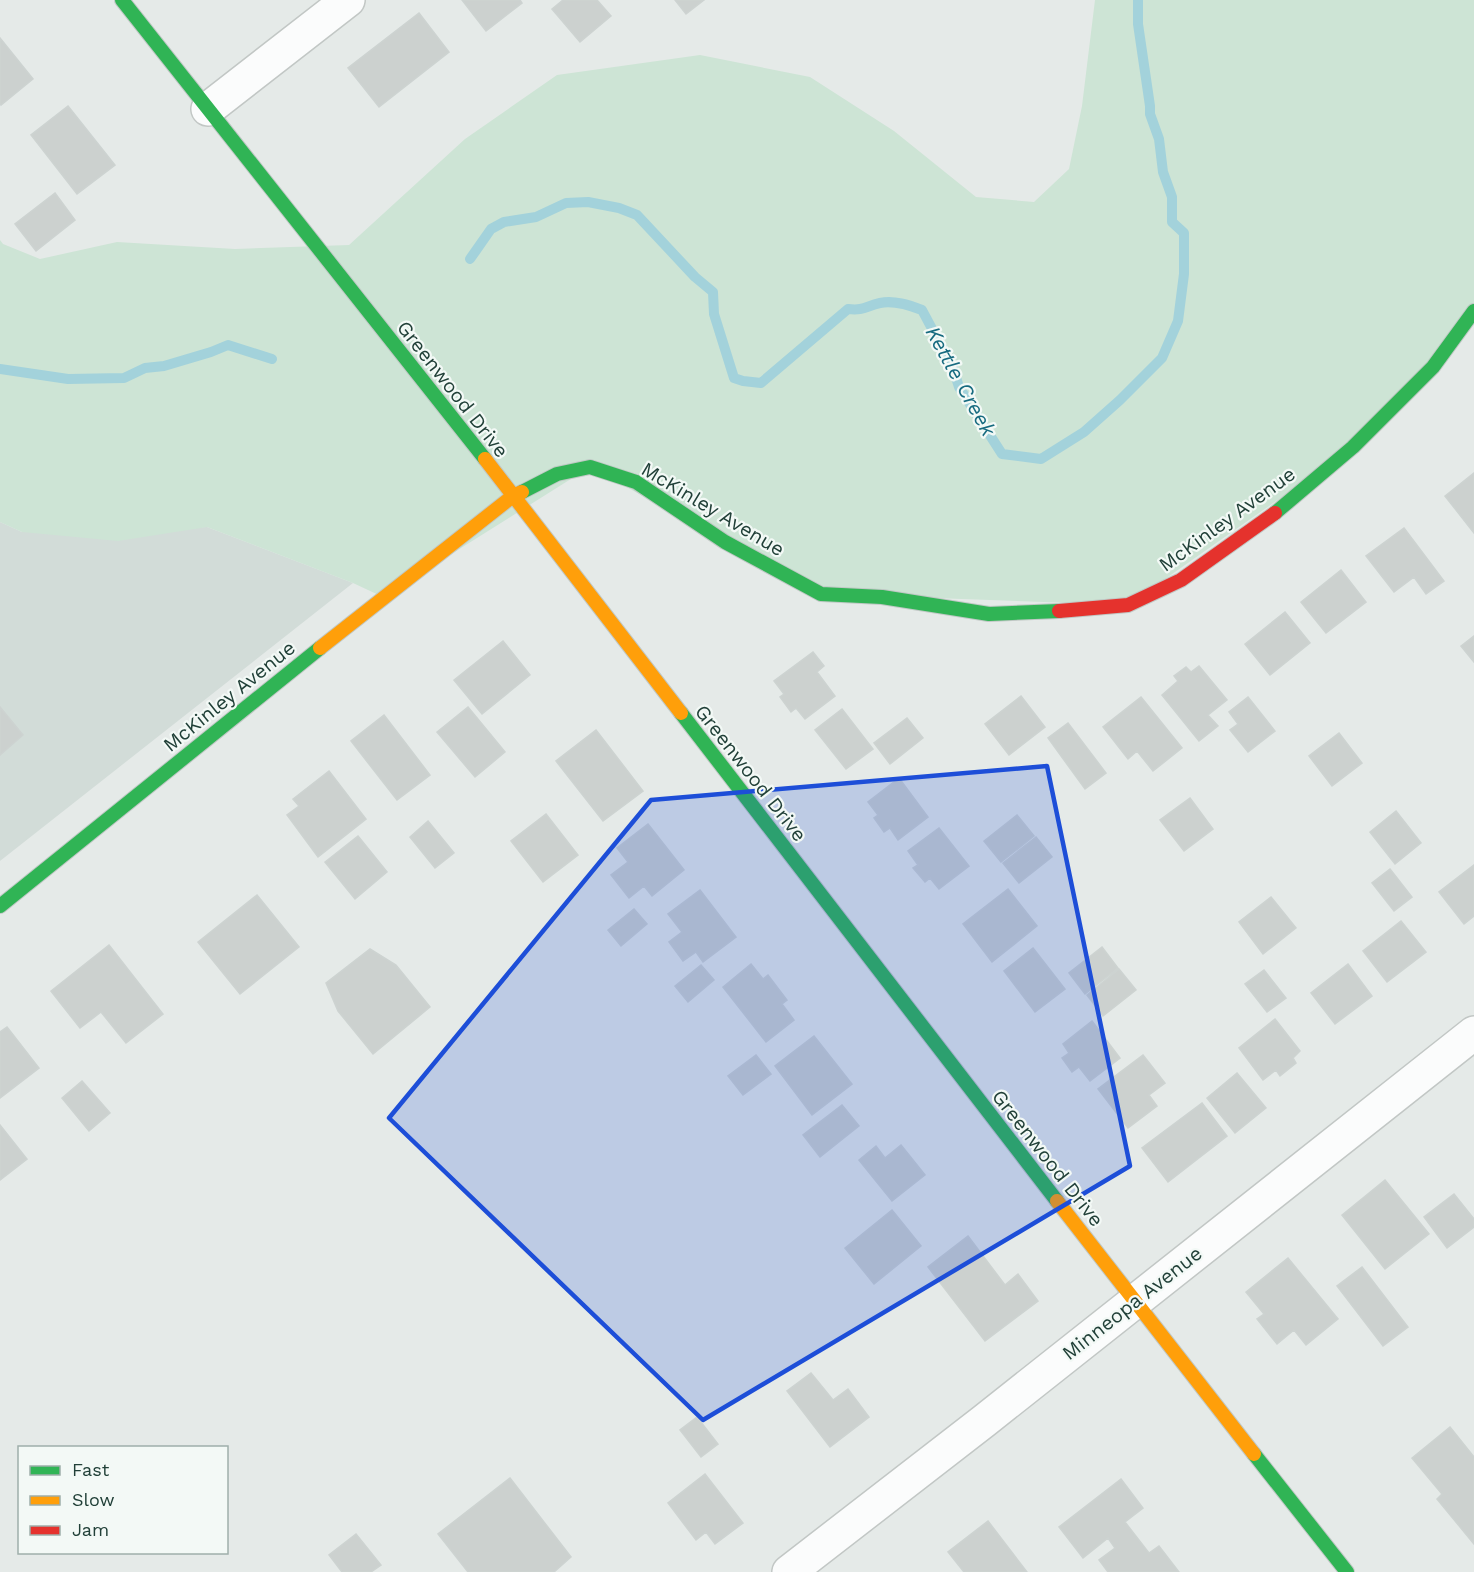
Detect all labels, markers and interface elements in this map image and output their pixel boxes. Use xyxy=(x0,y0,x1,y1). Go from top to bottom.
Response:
street label: Greenwood Drive xyxy=(392,316,514,462)
water label: Kettle Creek xyxy=(921,322,1002,441)
street label: McKinley Avenue xyxy=(637,457,789,561)
street label: McKinley Avenue xyxy=(1154,461,1300,577)
street label: McKinley Avenue xyxy=(158,635,300,757)
street label: Greenwood Drive xyxy=(690,700,812,846)
street label: Greenwood Drive xyxy=(987,1085,1109,1231)
street label: Minneopa Avenue xyxy=(1057,1241,1207,1365)
legend xyxy=(18,1446,228,1554)
text: Fast xyxy=(72,1459,110,1480)
text: Slow xyxy=(72,1489,115,1510)
text: Jam xyxy=(72,1519,109,1540)

